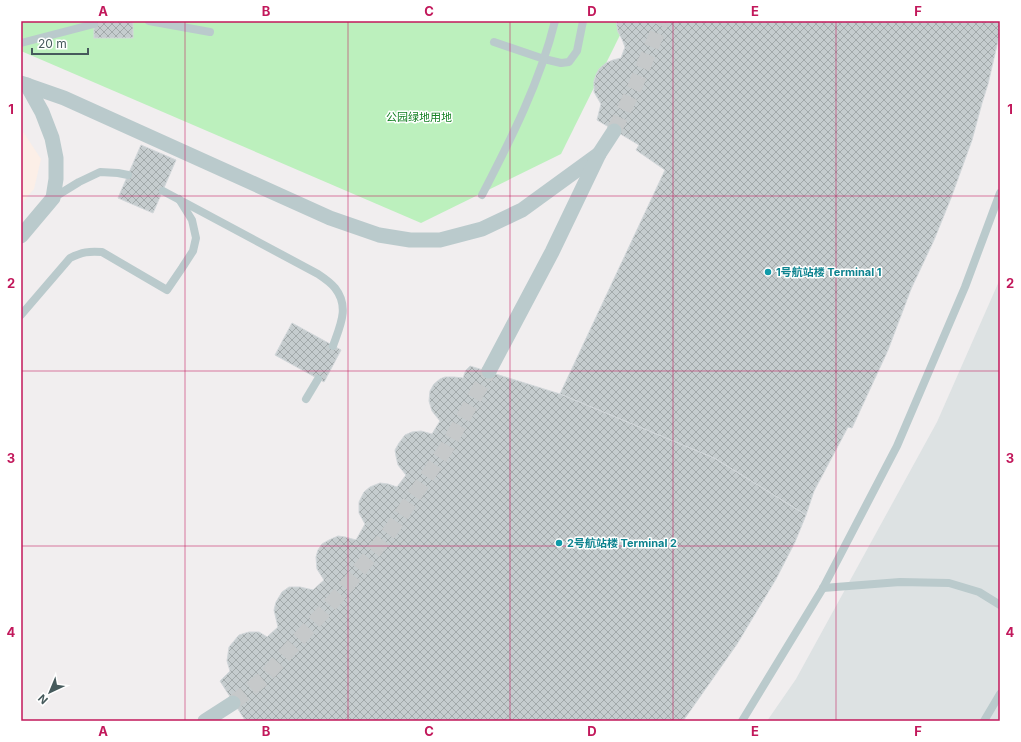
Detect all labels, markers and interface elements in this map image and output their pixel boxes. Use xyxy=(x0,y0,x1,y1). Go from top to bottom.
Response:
text: A xyxy=(98,3,108,19)
text: B xyxy=(262,3,271,19)
text: C xyxy=(424,3,434,19)
text: D xyxy=(587,3,597,19)
text: E xyxy=(751,3,759,19)
text: F xyxy=(914,3,922,19)
scale bar xyxy=(32,30,88,56)
text: 20 m xyxy=(38,36,67,51)
text: 1 xyxy=(8,101,14,117)
text: 1 xyxy=(1007,101,1013,117)
park label: 公园绿地用地 xyxy=(386,110,452,124)
place label: 1号航站楼 Terminal 1 xyxy=(776,265,882,279)
marker: 1号航站楼 Terminal 1 xyxy=(763,267,773,277)
text: 2 xyxy=(7,275,15,291)
text: 2 xyxy=(1006,275,1014,291)
text: 3 xyxy=(7,450,15,466)
text: 3 xyxy=(1006,450,1014,466)
place label: 2号航站楼 Terminal 2 xyxy=(567,536,677,550)
marker: 2号航站楼 Terminal 2 xyxy=(554,538,564,548)
text: 4 xyxy=(7,624,16,640)
text: 4 xyxy=(1006,624,1015,640)
north arrow xyxy=(30,672,70,712)
text: N xyxy=(35,691,51,707)
text: A xyxy=(98,723,108,739)
text: B xyxy=(262,723,271,739)
text: C xyxy=(424,723,434,739)
text: D xyxy=(587,723,597,739)
text: E xyxy=(751,723,759,739)
text: F xyxy=(914,723,922,739)

